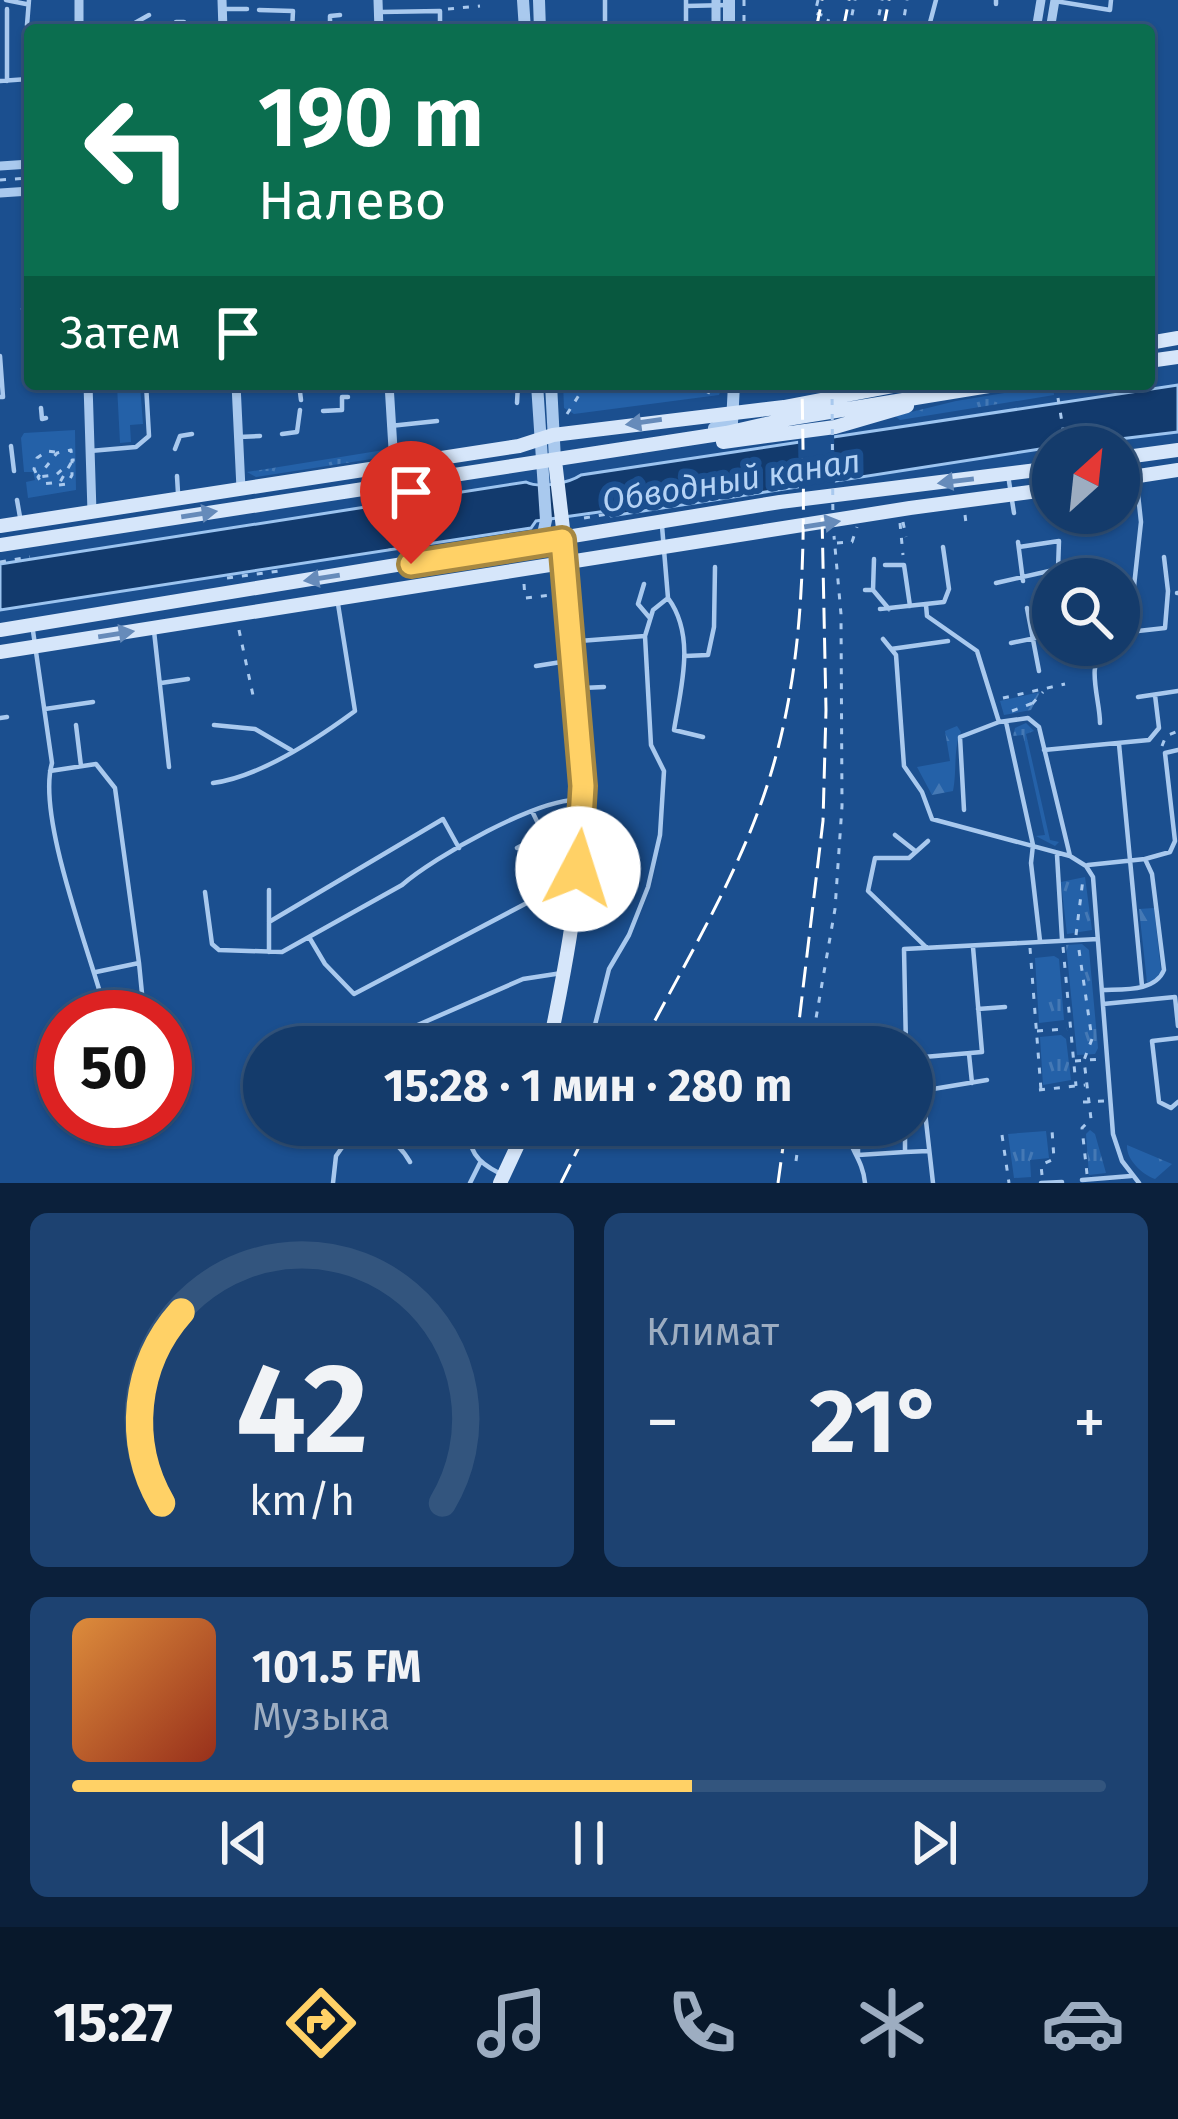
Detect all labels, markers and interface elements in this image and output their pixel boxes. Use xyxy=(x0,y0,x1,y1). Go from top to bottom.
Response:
text: 190 m xyxy=(258,67,484,168)
icon: left xyxy=(60,72,216,228)
text: Налево xyxy=(258,169,446,233)
icon: arrive xyxy=(205,300,271,366)
text: Затем xyxy=(60,306,181,360)
one-way arrow xyxy=(625,413,662,432)
north arrow xyxy=(1032,426,1140,534)
map controls xyxy=(1032,426,1140,666)
pin xyxy=(360,441,462,564)
water label: Обводный канал xyxy=(599,441,863,521)
icon: arrive xyxy=(378,459,444,525)
one-way arrow xyxy=(937,472,975,491)
one-way arrow xyxy=(180,505,218,523)
one-way arrow xyxy=(804,514,841,533)
button: search xyxy=(1032,558,1140,666)
one-way arrow xyxy=(303,570,341,588)
one-way arrow xyxy=(97,624,135,643)
position arrow xyxy=(515,806,641,932)
speed limit sign: 50 xyxy=(36,990,192,1146)
text: 15:28 · 1 мин · 280 m xyxy=(384,1059,792,1113)
text: Климат xyxy=(646,1309,779,1355)
text: 42 xyxy=(236,1335,368,1485)
text: 21° xyxy=(809,1368,943,1476)
text: − xyxy=(646,1383,679,1462)
text: + xyxy=(1073,1383,1106,1462)
text: km/h xyxy=(249,1475,355,1526)
text: 101.5 FM xyxy=(252,1640,421,1694)
text: Музыка xyxy=(252,1694,390,1740)
icon: previous xyxy=(211,1810,277,1876)
icon: pause xyxy=(556,1810,622,1876)
icon: next xyxy=(901,1810,967,1876)
icon: directions xyxy=(279,1981,363,2065)
icon: music xyxy=(470,1981,554,2065)
icon: phone xyxy=(660,1981,744,2065)
icon: climate xyxy=(850,1981,934,2065)
icon: car xyxy=(1041,1981,1125,2065)
text: 15:27 xyxy=(53,1991,173,2055)

